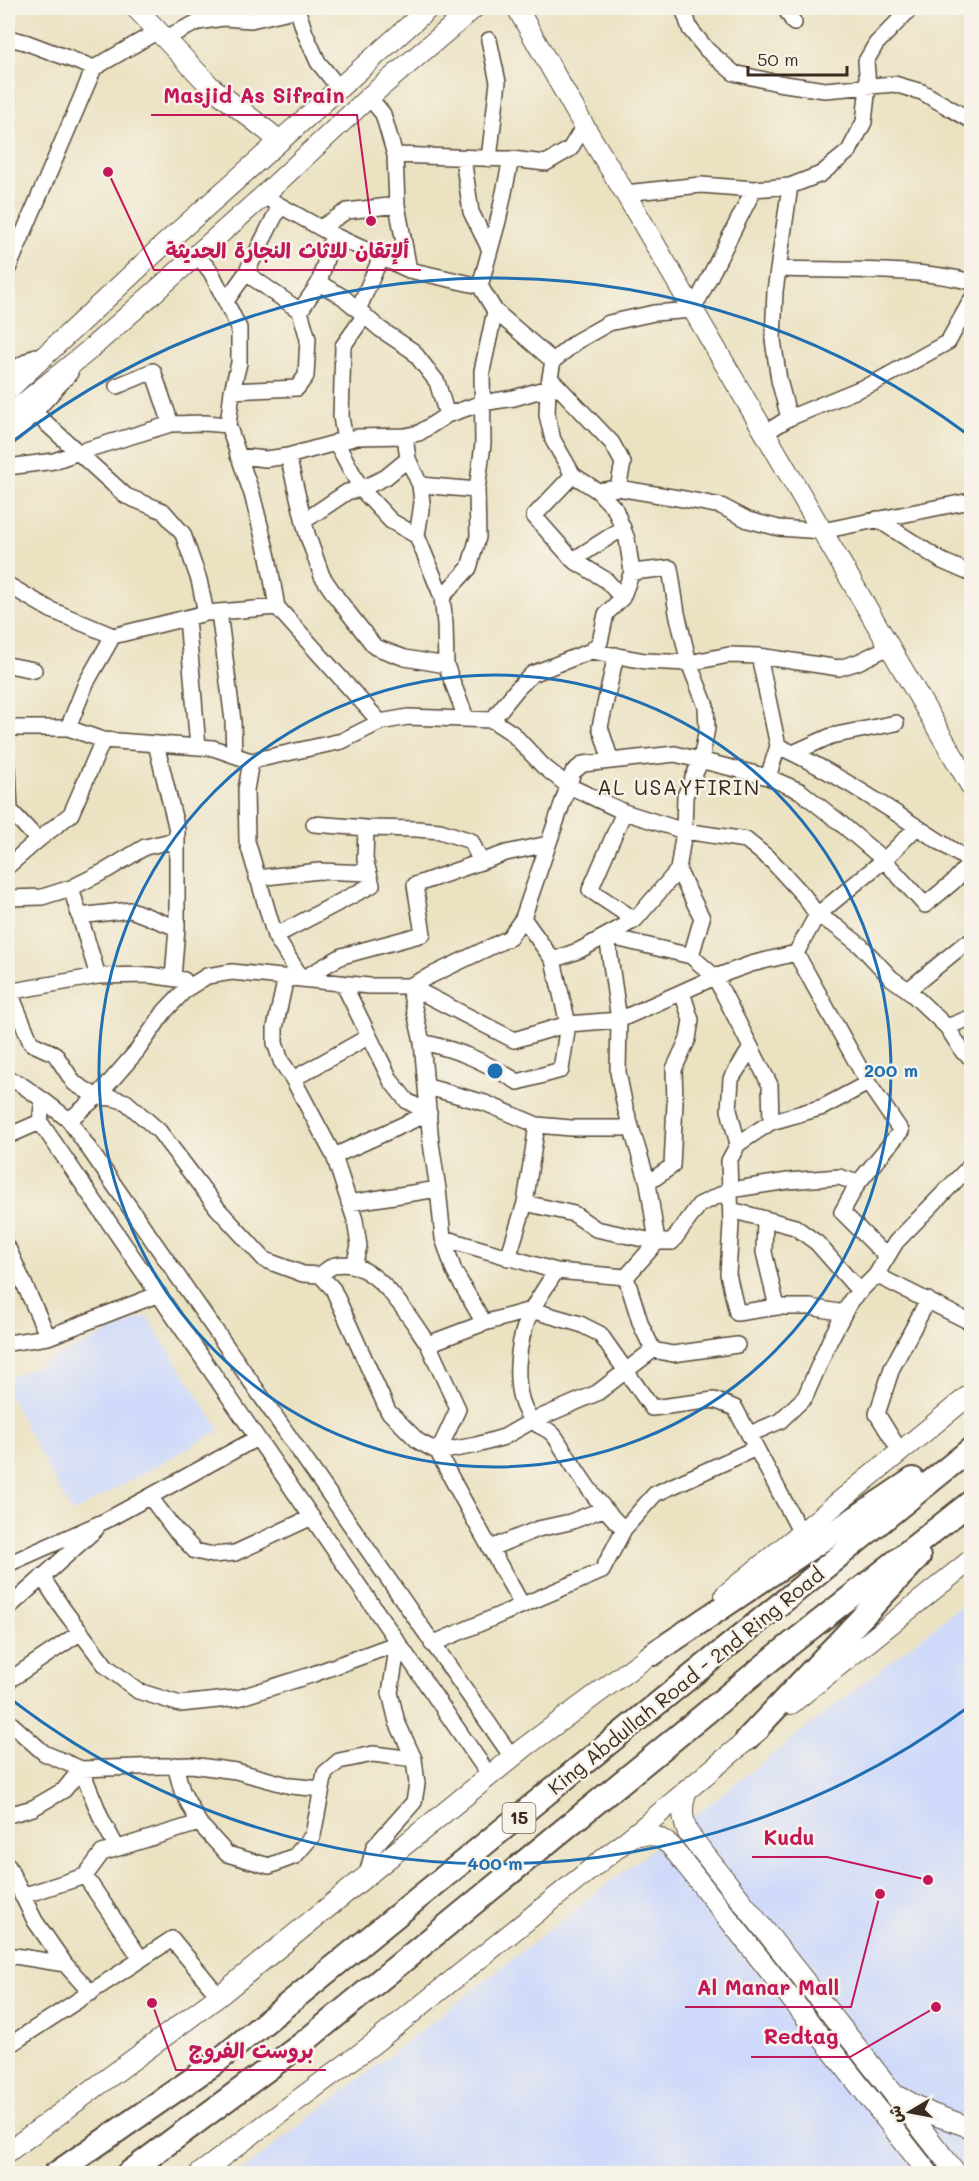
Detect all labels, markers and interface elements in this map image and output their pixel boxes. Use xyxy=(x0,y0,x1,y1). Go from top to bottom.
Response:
scale bar xyxy=(748,39,847,77)
text: 50 m xyxy=(757,47,799,71)
callout: Masjid As Sifrain xyxy=(151,76,357,115)
text: Masjid As Sifrain xyxy=(163,81,345,108)
callout: ألإتقان للاثاث النجارة الحديثة xyxy=(154,231,421,270)
text: ألإتقان للاثاث النجارة الحديثة xyxy=(165,236,409,265)
district label: AL USAYFIRIN xyxy=(597,773,761,800)
text: 200 m xyxy=(864,1058,918,1082)
centre of rings xyxy=(485,1061,505,1081)
street label: King Abdullah Road - 2nd Ring Road xyxy=(542,1561,829,1800)
road number: 15 xyxy=(502,1803,536,1833)
callout: Kudu xyxy=(752,1818,827,1857)
text: Kudu xyxy=(763,1823,815,1850)
text: 400 m xyxy=(467,1851,523,1875)
callout: Al Manar Mall xyxy=(685,1968,851,2007)
text: Al Manar Mall xyxy=(697,1973,839,2000)
callout: Redtag xyxy=(751,2018,850,2057)
text: Redtag xyxy=(763,2022,839,2049)
callout: بروست الفروج xyxy=(176,2031,326,2070)
text: بروست الفروج xyxy=(188,2036,314,2064)
north arrow xyxy=(880,2082,940,2142)
text: ش xyxy=(883,2104,907,2125)

